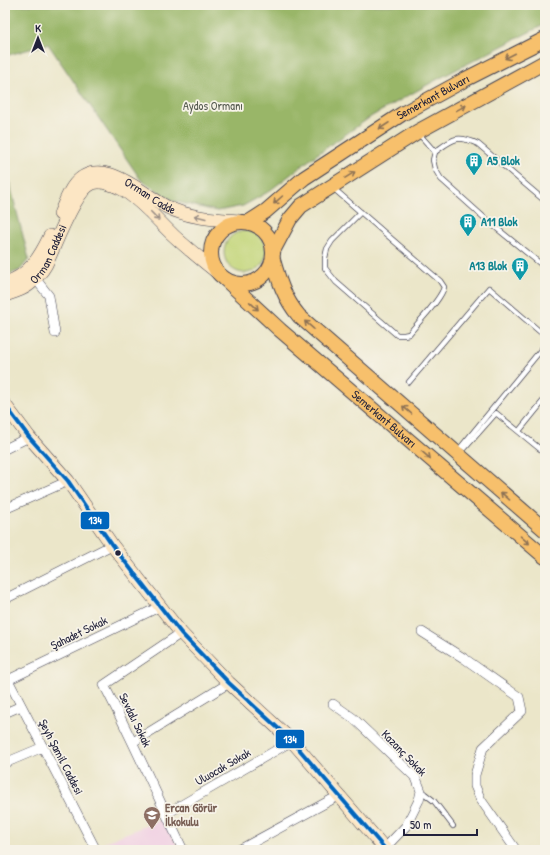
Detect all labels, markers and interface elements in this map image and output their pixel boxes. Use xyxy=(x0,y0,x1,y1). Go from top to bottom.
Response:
north arrow xyxy=(18,18,58,58)
text: K xyxy=(35,21,41,35)
one-way arrow xyxy=(505,53,517,61)
street label: Semerkant Bulvarı xyxy=(393,70,472,123)
park label: Aydos Ormanı xyxy=(183,97,243,114)
one-way arrow xyxy=(455,103,467,111)
one-way arrow xyxy=(379,122,390,130)
building icon: A5 Blok xyxy=(464,151,484,176)
place label: A5 Blok xyxy=(487,152,520,169)
one-way arrow xyxy=(344,171,355,179)
street label: Orman Cadde xyxy=(121,173,179,218)
one-way arrow xyxy=(273,195,283,204)
one-way arrow xyxy=(150,211,159,221)
building icon: A11 Blok xyxy=(458,212,478,237)
one-way arrow xyxy=(194,213,207,220)
place label: A11 Blok xyxy=(481,213,517,230)
street label: Orman Caddesi xyxy=(26,221,70,288)
building icon: A13 Blok xyxy=(510,256,530,281)
place label: A13 Blok xyxy=(470,257,507,274)
one-way arrow xyxy=(249,301,259,311)
one-way arrow xyxy=(304,320,314,329)
street label: Semerkant Bulvarı xyxy=(348,386,421,452)
one-way arrow xyxy=(402,406,412,415)
one-way arrow xyxy=(421,451,431,460)
one-way arrow xyxy=(500,491,510,500)
line badge: 134 xyxy=(80,511,110,530)
text: 134 xyxy=(88,513,102,527)
one-way arrow xyxy=(519,535,529,544)
unlabelled marker xyxy=(113,548,123,558)
street label: Şahadet Sokak xyxy=(48,611,110,654)
street label: Sevdalı Sokak xyxy=(115,690,156,750)
street label: Şeyh Şamil Caddesi xyxy=(35,716,88,798)
street label: Kazanç Sokak xyxy=(378,726,431,780)
line badge: 134 xyxy=(275,729,305,749)
text: 134 xyxy=(283,732,297,746)
street label: Uluocak Sokak xyxy=(192,744,254,789)
place label: Ercan Görür İlkokulu xyxy=(165,799,217,830)
school or university icon: Ercan Görür İlkokulu xyxy=(142,805,162,830)
scale bar xyxy=(404,811,477,837)
text: 50 m xyxy=(410,816,431,833)

